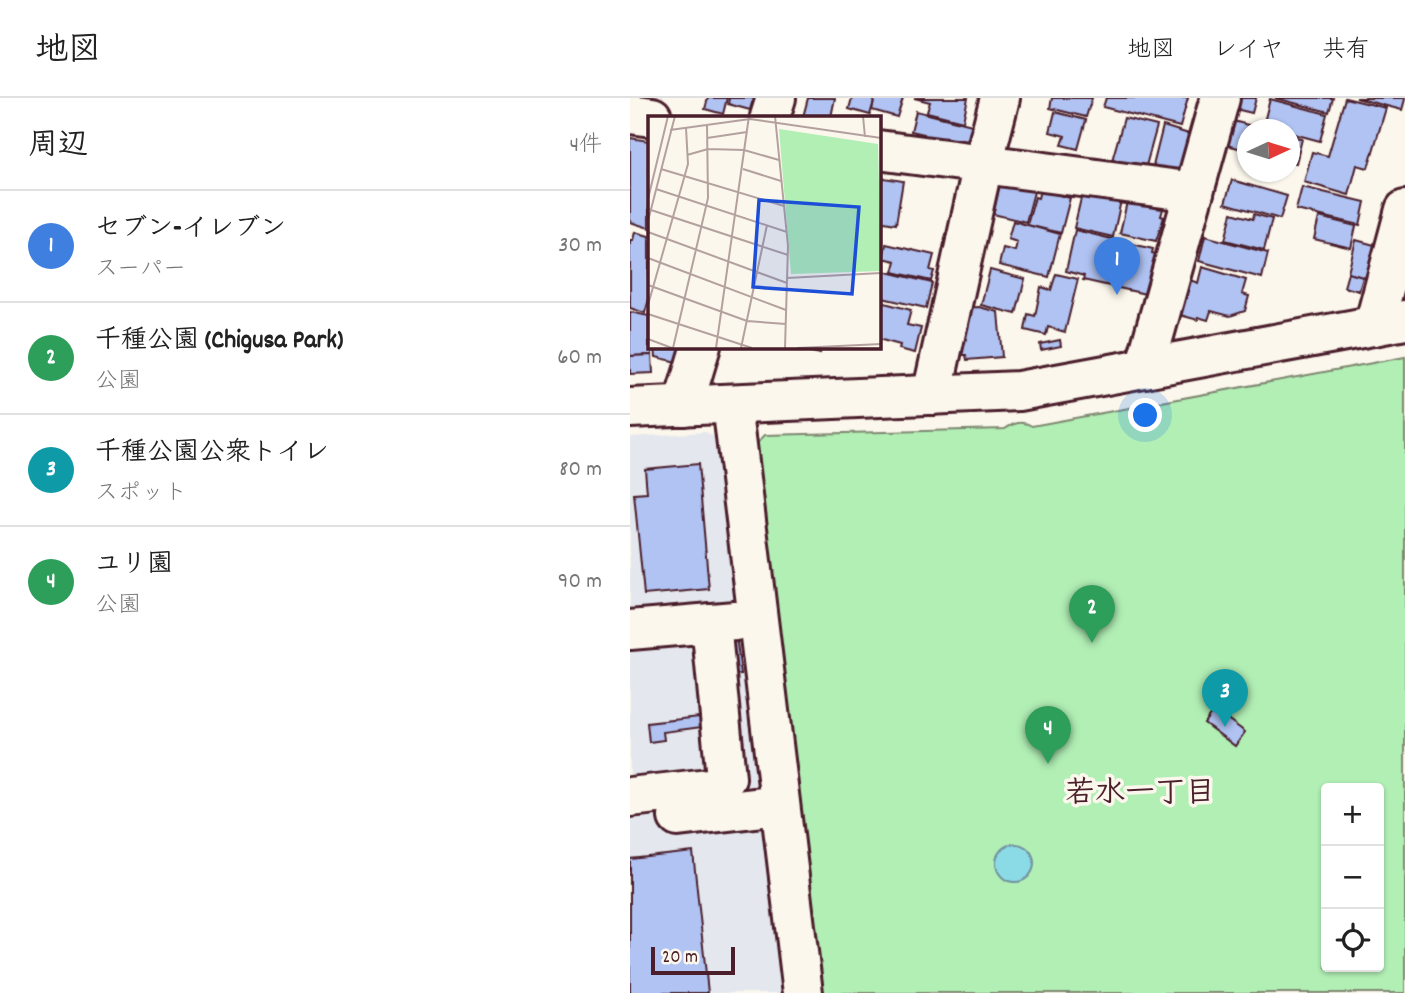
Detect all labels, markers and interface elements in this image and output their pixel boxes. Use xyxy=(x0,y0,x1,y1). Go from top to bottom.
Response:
text: 地図 xyxy=(35,29,101,76)
text: 地図 xyxy=(1127,34,1175,68)
text: レイヤ xyxy=(1213,34,1284,68)
text: 共有 xyxy=(1322,34,1370,68)
inset map xyxy=(648,116,880,348)
north arrow xyxy=(1237,119,1300,182)
text: 周辺 xyxy=(28,126,88,169)
text: 4件 xyxy=(569,130,602,163)
text: セブン-イレブン xyxy=(95,211,286,248)
text: 1 xyxy=(48,230,54,263)
text: 30 m xyxy=(558,230,602,263)
pin: 1 xyxy=(1094,237,1140,295)
text: スーパー xyxy=(95,254,186,287)
text: 千種公園 (Chigusa Park) xyxy=(95,323,343,360)
text: 2 xyxy=(46,342,56,375)
text: 60 m xyxy=(557,342,602,375)
text: 公園 xyxy=(95,366,141,399)
your location xyxy=(1128,398,1162,432)
text: 千種公園公衆トイレ xyxy=(95,435,329,472)
text: 3 xyxy=(46,454,56,487)
text: 80 m xyxy=(559,454,602,487)
text: スポット xyxy=(95,478,187,511)
text: ユリ園 xyxy=(95,547,173,584)
text: 4 xyxy=(46,566,56,599)
text: 90 m xyxy=(558,566,602,599)
pin: 2 xyxy=(1069,585,1115,643)
text: 公園 xyxy=(95,590,141,623)
pin: 3 xyxy=(1202,669,1248,727)
pin: 4 xyxy=(1025,706,1071,764)
district label: 若水一丁目 xyxy=(1065,774,1215,817)
map controls xyxy=(1321,783,1384,972)
button: + xyxy=(1321,783,1384,846)
button: − xyxy=(1321,846,1384,909)
button: locate xyxy=(1321,909,1384,972)
scale bar xyxy=(651,944,735,976)
text: 20 m xyxy=(662,945,698,972)

